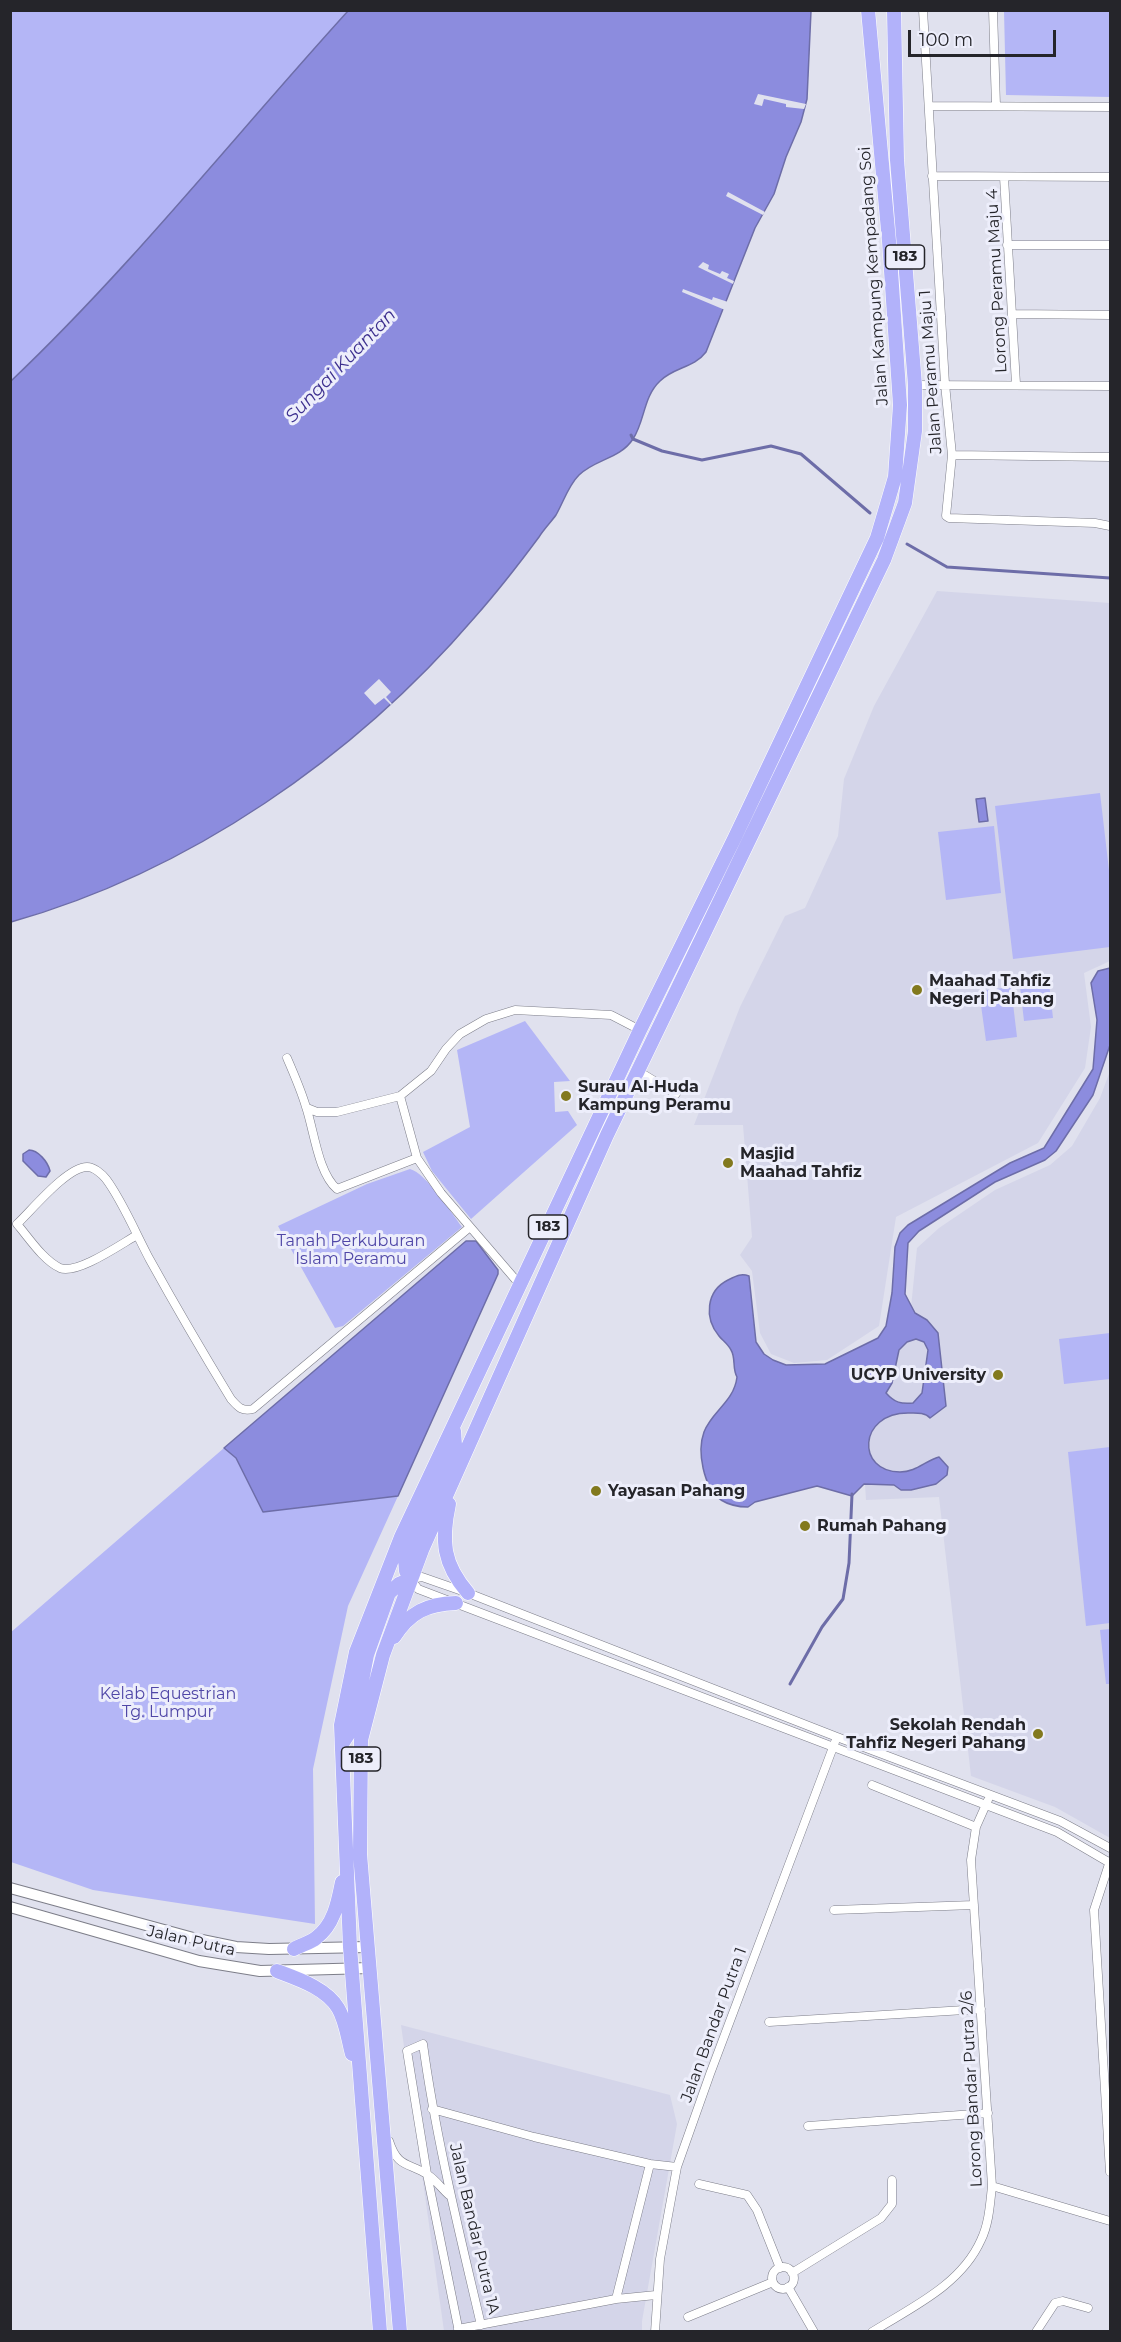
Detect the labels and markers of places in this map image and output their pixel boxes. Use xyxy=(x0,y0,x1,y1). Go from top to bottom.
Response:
place label: Maahad Tahfiz Negeri Pahang xyxy=(929,971,1054,1009)
marker: Maahad Tahfiz Negeri Pahang xyxy=(910,983,924,997)
place label: Surau Al-Huda Kampung Peramu xyxy=(578,1077,731,1115)
marker: Surau Al-Huda Kampung Peramu xyxy=(559,1089,573,1103)
place label: Masjid Maahad Tahfiz xyxy=(740,1144,862,1182)
marker: Masjid Maahad Tahfiz xyxy=(721,1156,735,1170)
place label: UCYP University xyxy=(851,1365,986,1385)
marker: UCYP University xyxy=(991,1368,1005,1382)
place label: Yayasan Pahang xyxy=(608,1481,745,1501)
marker: Yayasan Pahang xyxy=(589,1484,603,1498)
place label: Rumah Pahang xyxy=(817,1516,947,1536)
marker: Rumah Pahang xyxy=(798,1519,812,1533)
place label: Sekolah Rendah Tahfiz Negeri Pahang xyxy=(846,1715,1026,1753)
marker: Sekolah Rendah Tahfiz Negeri Pahang xyxy=(1031,1727,1045,1741)

